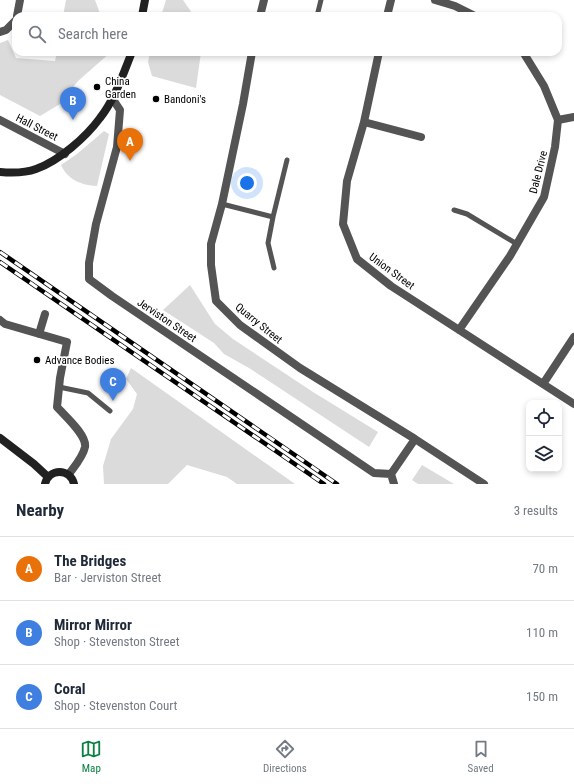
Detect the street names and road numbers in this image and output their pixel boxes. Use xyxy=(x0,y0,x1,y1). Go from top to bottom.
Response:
street label: Hall Street xyxy=(14,111,60,144)
street label: Dale Drive xyxy=(527,149,550,195)
street label: Union Street xyxy=(366,251,417,292)
street label: Jerviston Street xyxy=(135,296,199,345)
street label: Quarry Street xyxy=(232,300,285,346)

